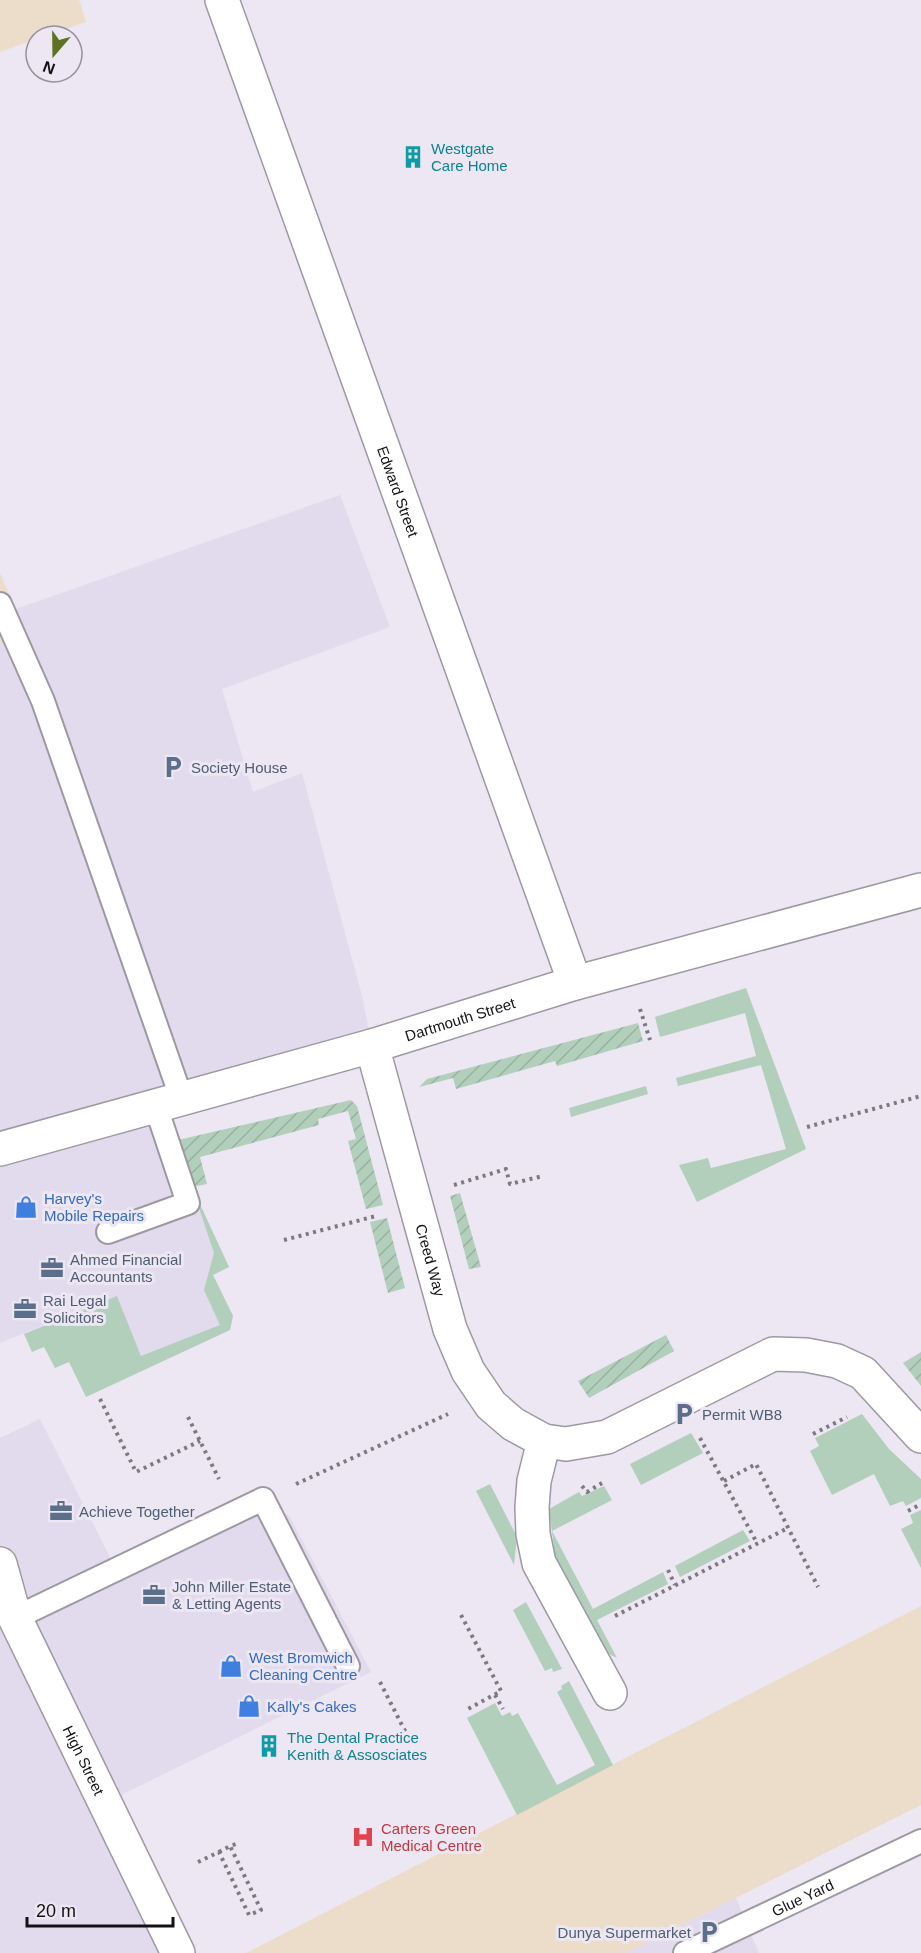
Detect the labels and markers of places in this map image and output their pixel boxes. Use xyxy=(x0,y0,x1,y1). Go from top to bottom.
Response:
place label: Westgate Care Home xyxy=(431,140,508,174)
building icon: Westgate Care Home xyxy=(400,144,426,170)
parking icon: Society House xyxy=(160,754,186,780)
place label: Society House xyxy=(191,759,288,776)
place label: Harvey's Mobile Repairs xyxy=(44,1190,144,1224)
shop icon: Harvey's Mobile Repairs xyxy=(13,1194,39,1220)
place label: Ahmed Financial Accountants xyxy=(70,1251,182,1285)
office icon: Ahmed Financial Accountants xyxy=(39,1255,65,1281)
place label: Rai Legal Solicitors xyxy=(43,1292,106,1326)
office icon: Rai Legal Solicitors xyxy=(12,1296,38,1322)
parking icon: Permit WB8 xyxy=(671,1401,697,1427)
place label: Permit WB8 xyxy=(702,1406,782,1423)
office icon: Achieve Together xyxy=(48,1498,74,1524)
place label: Achieve Together xyxy=(79,1503,195,1520)
place label: John Miller Estate & Letting Agents xyxy=(172,1578,291,1612)
office icon: John Miller Estate & Letting Agents xyxy=(141,1582,167,1608)
place label: West Bromwich Cleaning Centre xyxy=(249,1649,357,1683)
shop icon: West Bromwich Cleaning Centre xyxy=(218,1653,244,1679)
shop icon: Kally's Cakes xyxy=(236,1693,262,1719)
place label: Kally's Cakes xyxy=(267,1698,357,1715)
place label: The Dental Practice Kenith & Assosciates xyxy=(287,1729,427,1763)
building icon: The Dental Practice Kenith & Assosciates xyxy=(256,1733,282,1759)
place label: Carters Green Medical Centre xyxy=(381,1820,482,1854)
hospital icon: Carters Green Medical Centre xyxy=(350,1824,376,1850)
parking icon: Dunya Supermarket xyxy=(696,1919,722,1945)
place label: Dunya Supermarket xyxy=(558,1924,692,1941)

